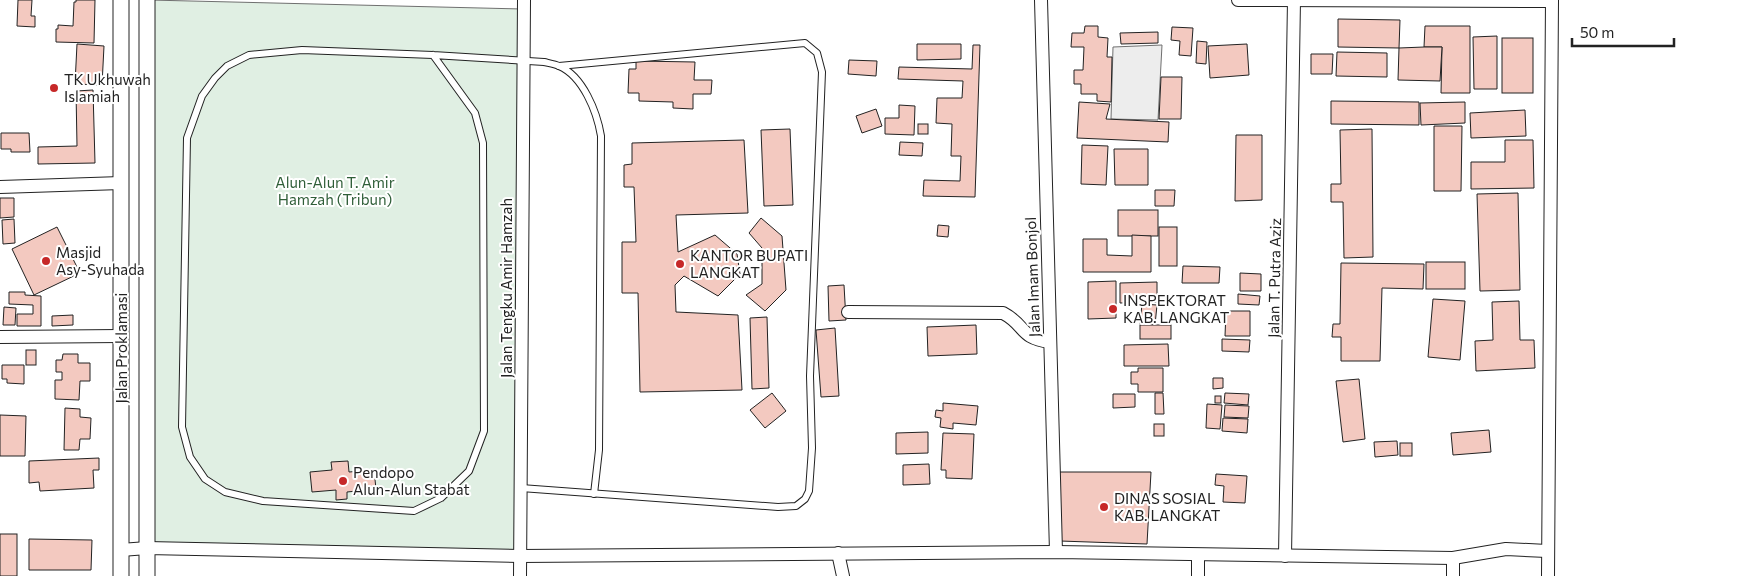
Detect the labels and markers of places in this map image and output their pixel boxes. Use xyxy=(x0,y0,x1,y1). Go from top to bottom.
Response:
place label: TK Ukhuwah Islamiah xyxy=(64,70,151,105)
marker: TK Ukhuwah Islamiah xyxy=(48,82,60,94)
place label: Masjid Asy-Syuhada xyxy=(56,243,145,278)
place label: KANTOR BUPATI LANGKAT xyxy=(690,246,808,281)
marker: Masjid Asy-Syuhada xyxy=(40,255,52,267)
marker: KANTOR BUPATI LANGKAT xyxy=(674,258,686,270)
place label: INSPEKTORAT KAB. LANGKAT xyxy=(1123,291,1230,326)
marker: INSPEKTORAT KAB. LANGKAT xyxy=(1107,303,1119,315)
place label: Pendopo Alun-Alun Stabat xyxy=(353,463,470,498)
marker: Pendopo Alun-Alun Stabat xyxy=(337,475,349,487)
place label: DINAS SOSIAL KAB. LANGKAT xyxy=(1114,489,1221,524)
marker: DINAS SOSIAL KAB. LANGKAT xyxy=(1098,501,1110,513)

